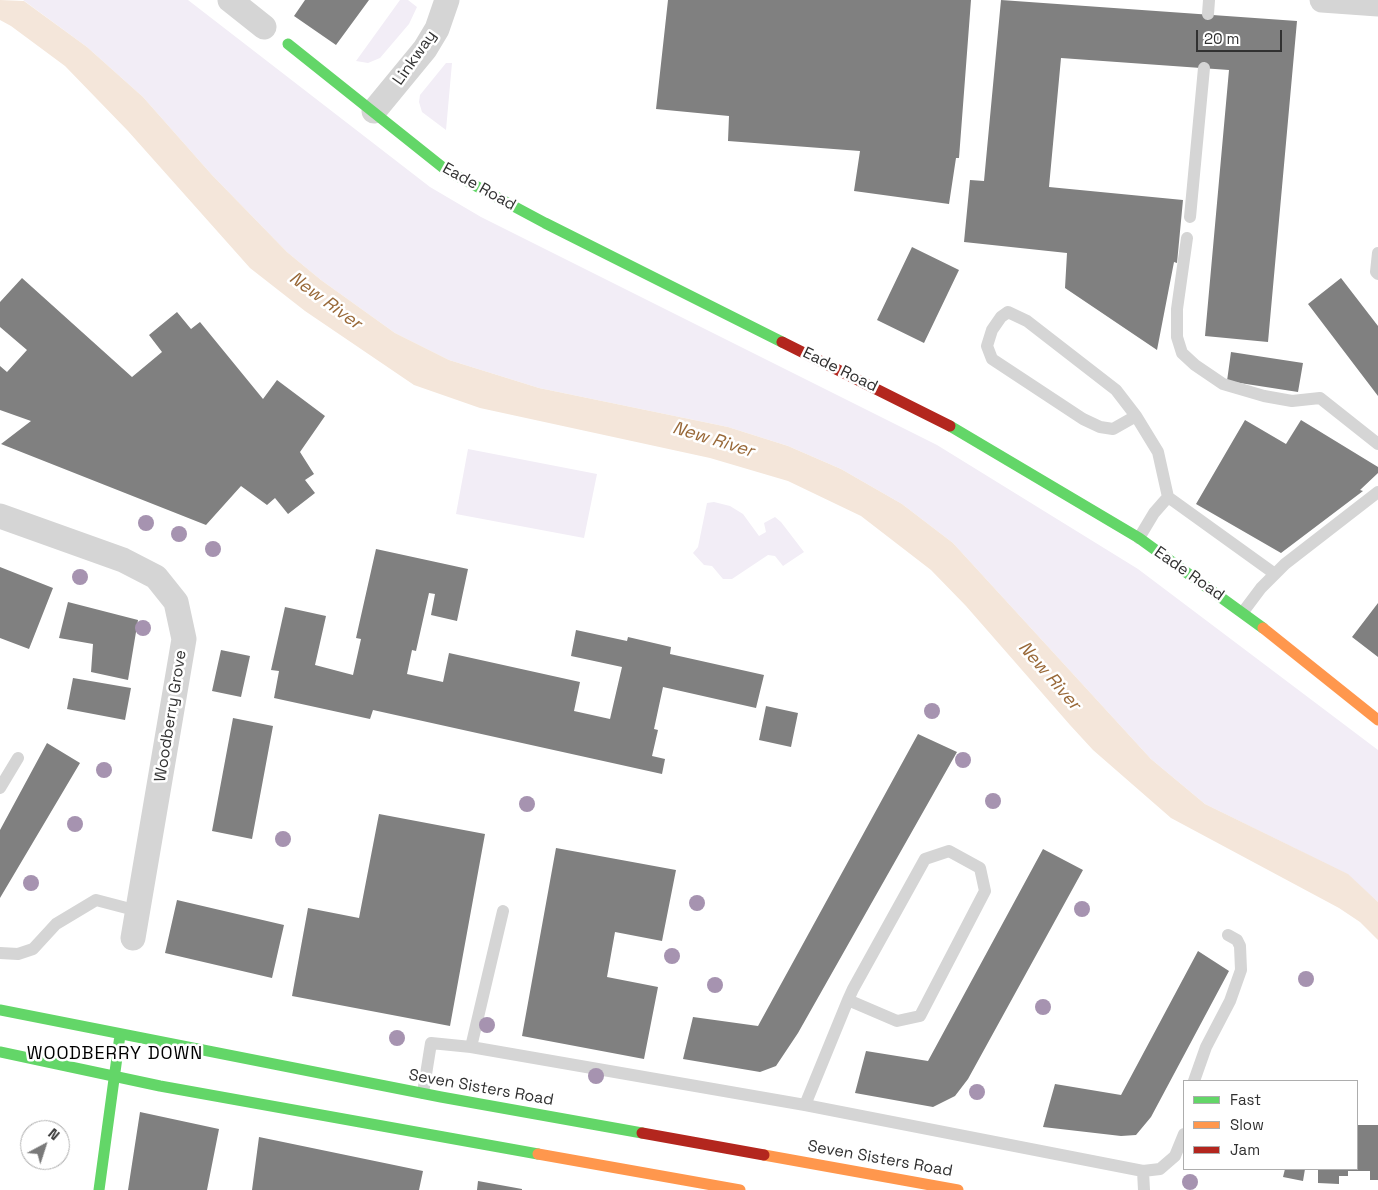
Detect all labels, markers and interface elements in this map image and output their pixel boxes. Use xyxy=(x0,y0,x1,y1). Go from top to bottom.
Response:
scale bar xyxy=(1198,20,1284,52)
street label: Linkway xyxy=(389,27,441,89)
text: 20 m xyxy=(1204,29,1239,48)
street label: Eade Road xyxy=(439,159,519,215)
water label: New River xyxy=(285,268,365,334)
street label: Eade Road xyxy=(799,344,881,396)
water label: New River xyxy=(670,417,756,463)
street label: Eade Road xyxy=(1150,543,1228,605)
water label: New River xyxy=(1013,637,1085,715)
street label: Woodberry Grove xyxy=(151,649,191,783)
district label: WOODBERRY DOWN xyxy=(25,1043,205,1065)
street label: Seven Sisters Road xyxy=(407,1066,555,1110)
legend xyxy=(1183,1080,1358,1170)
text: Fast xyxy=(1230,1090,1261,1109)
text: Slow xyxy=(1230,1115,1264,1134)
north arrow xyxy=(20,1120,70,1170)
text: N xyxy=(45,1124,63,1144)
street label: Seven Sisters Road xyxy=(806,1137,954,1181)
text: Jam xyxy=(1230,1140,1260,1159)

